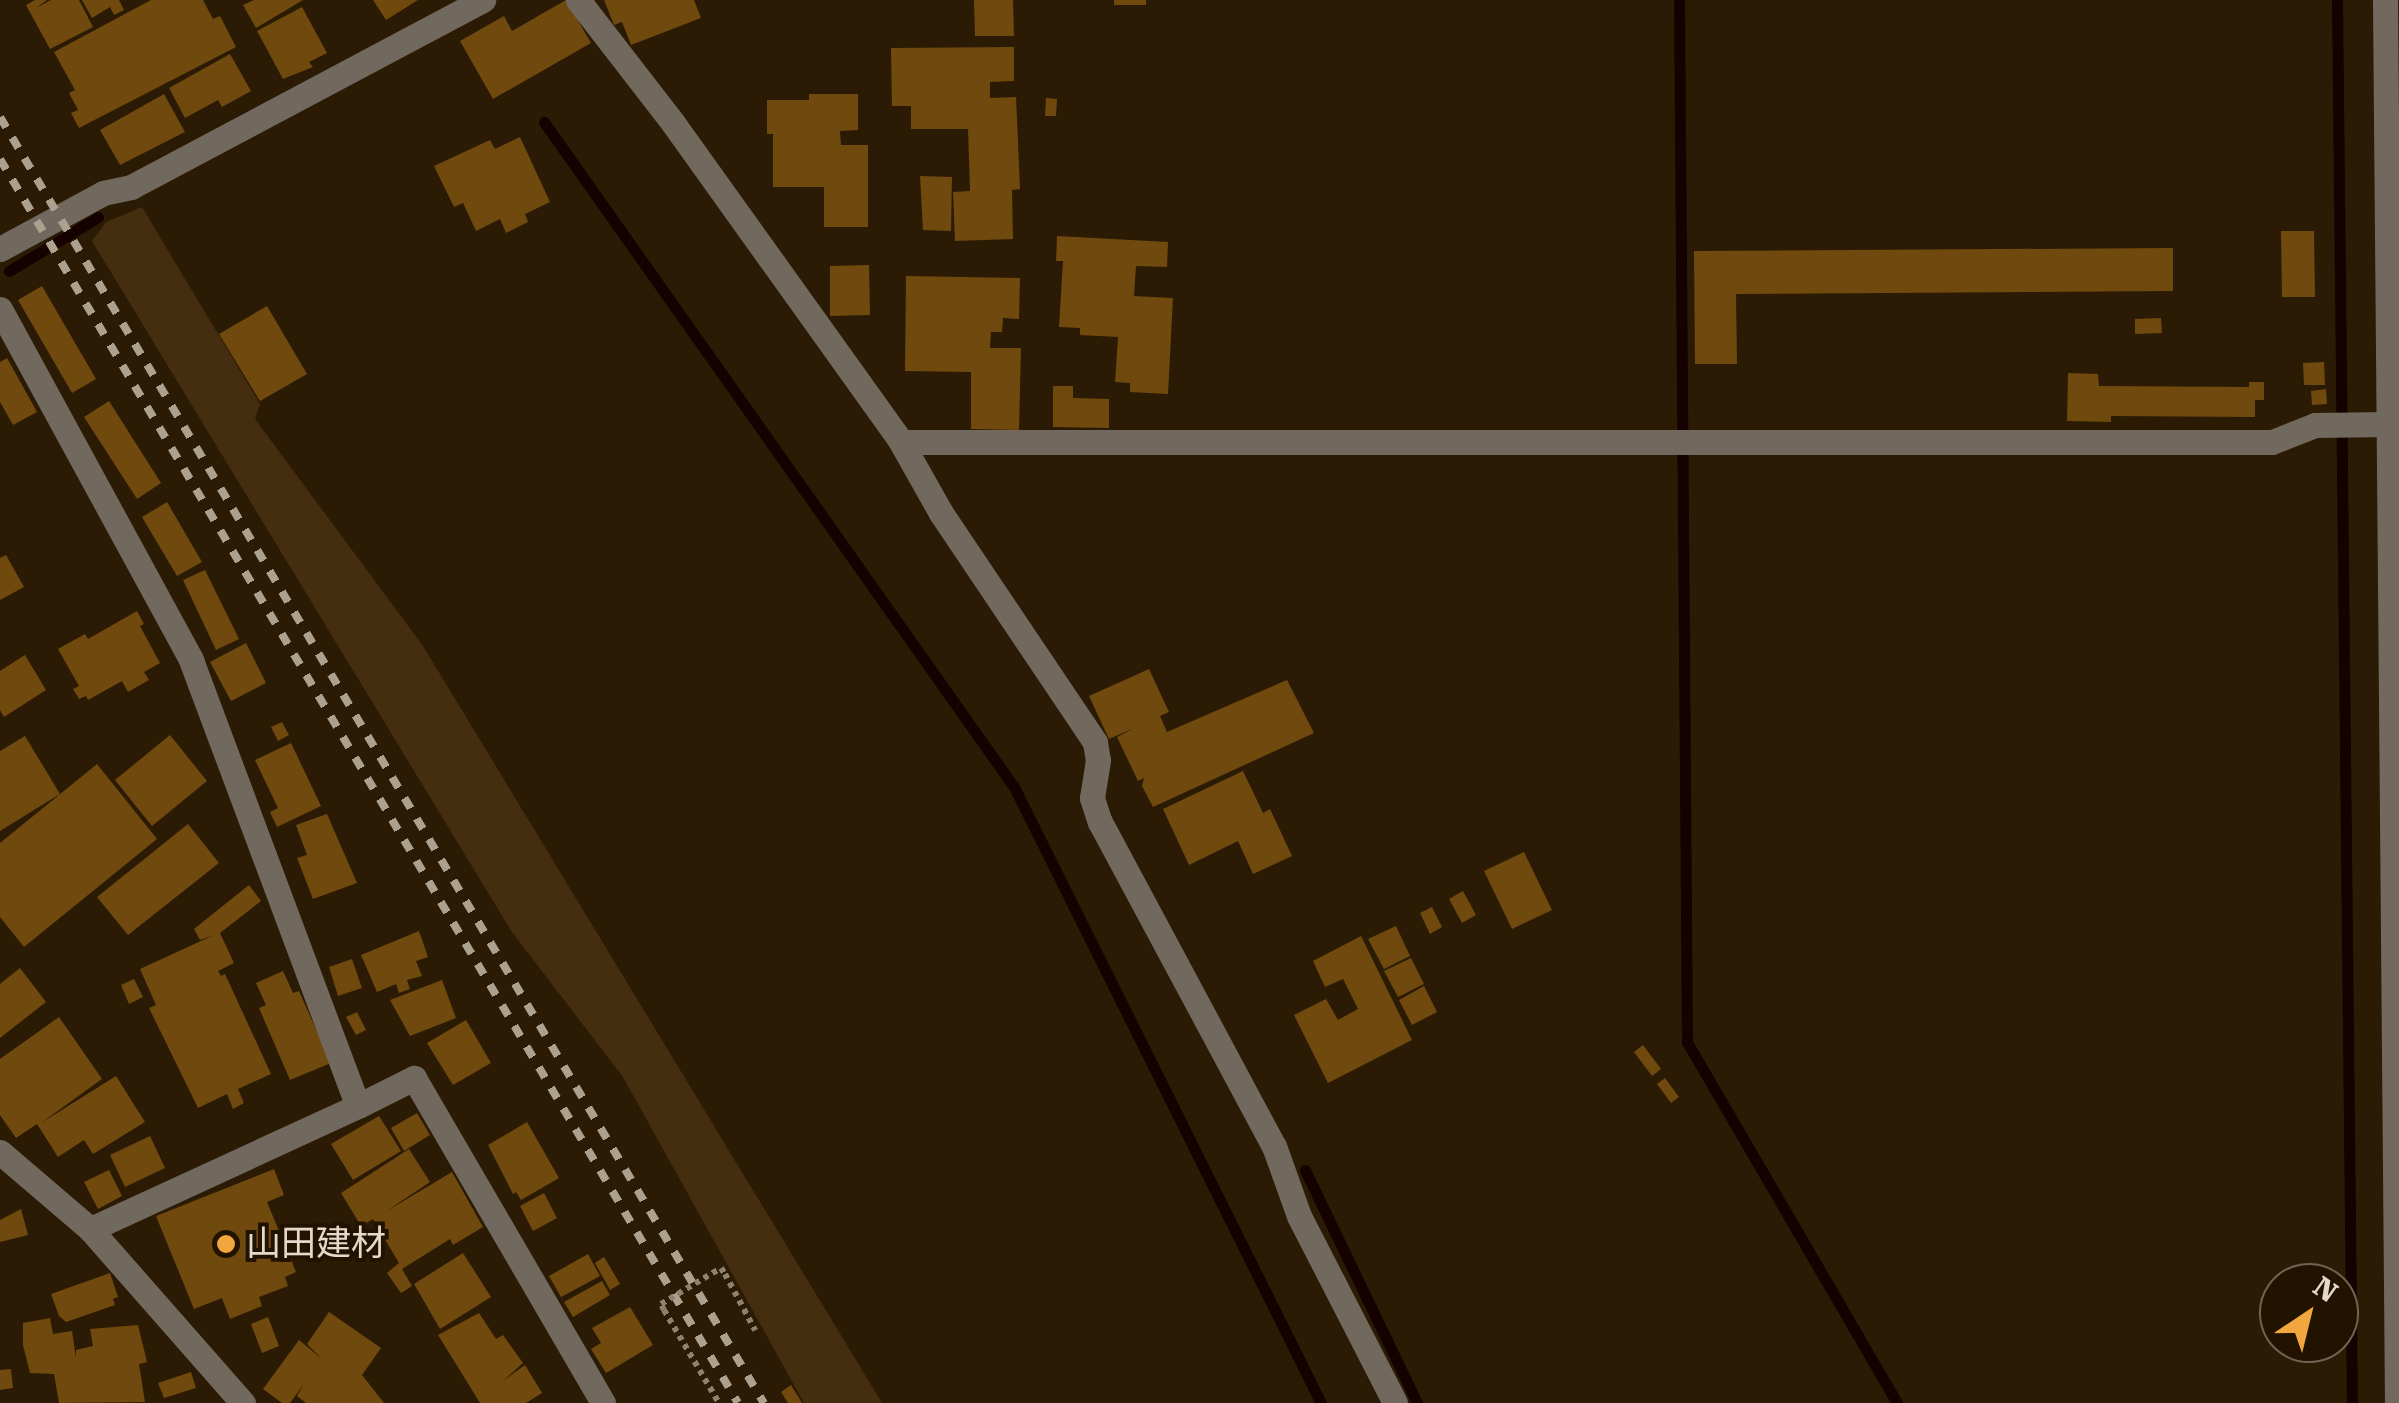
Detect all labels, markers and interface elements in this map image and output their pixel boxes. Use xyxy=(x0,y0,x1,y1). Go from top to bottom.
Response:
place label: 山田建材 xyxy=(246,1223,386,1265)
marker: 山田建材 xyxy=(215,1233,237,1255)
north arrow xyxy=(2259,1263,2359,1363)
text: N xyxy=(2307,1270,2344,1309)

